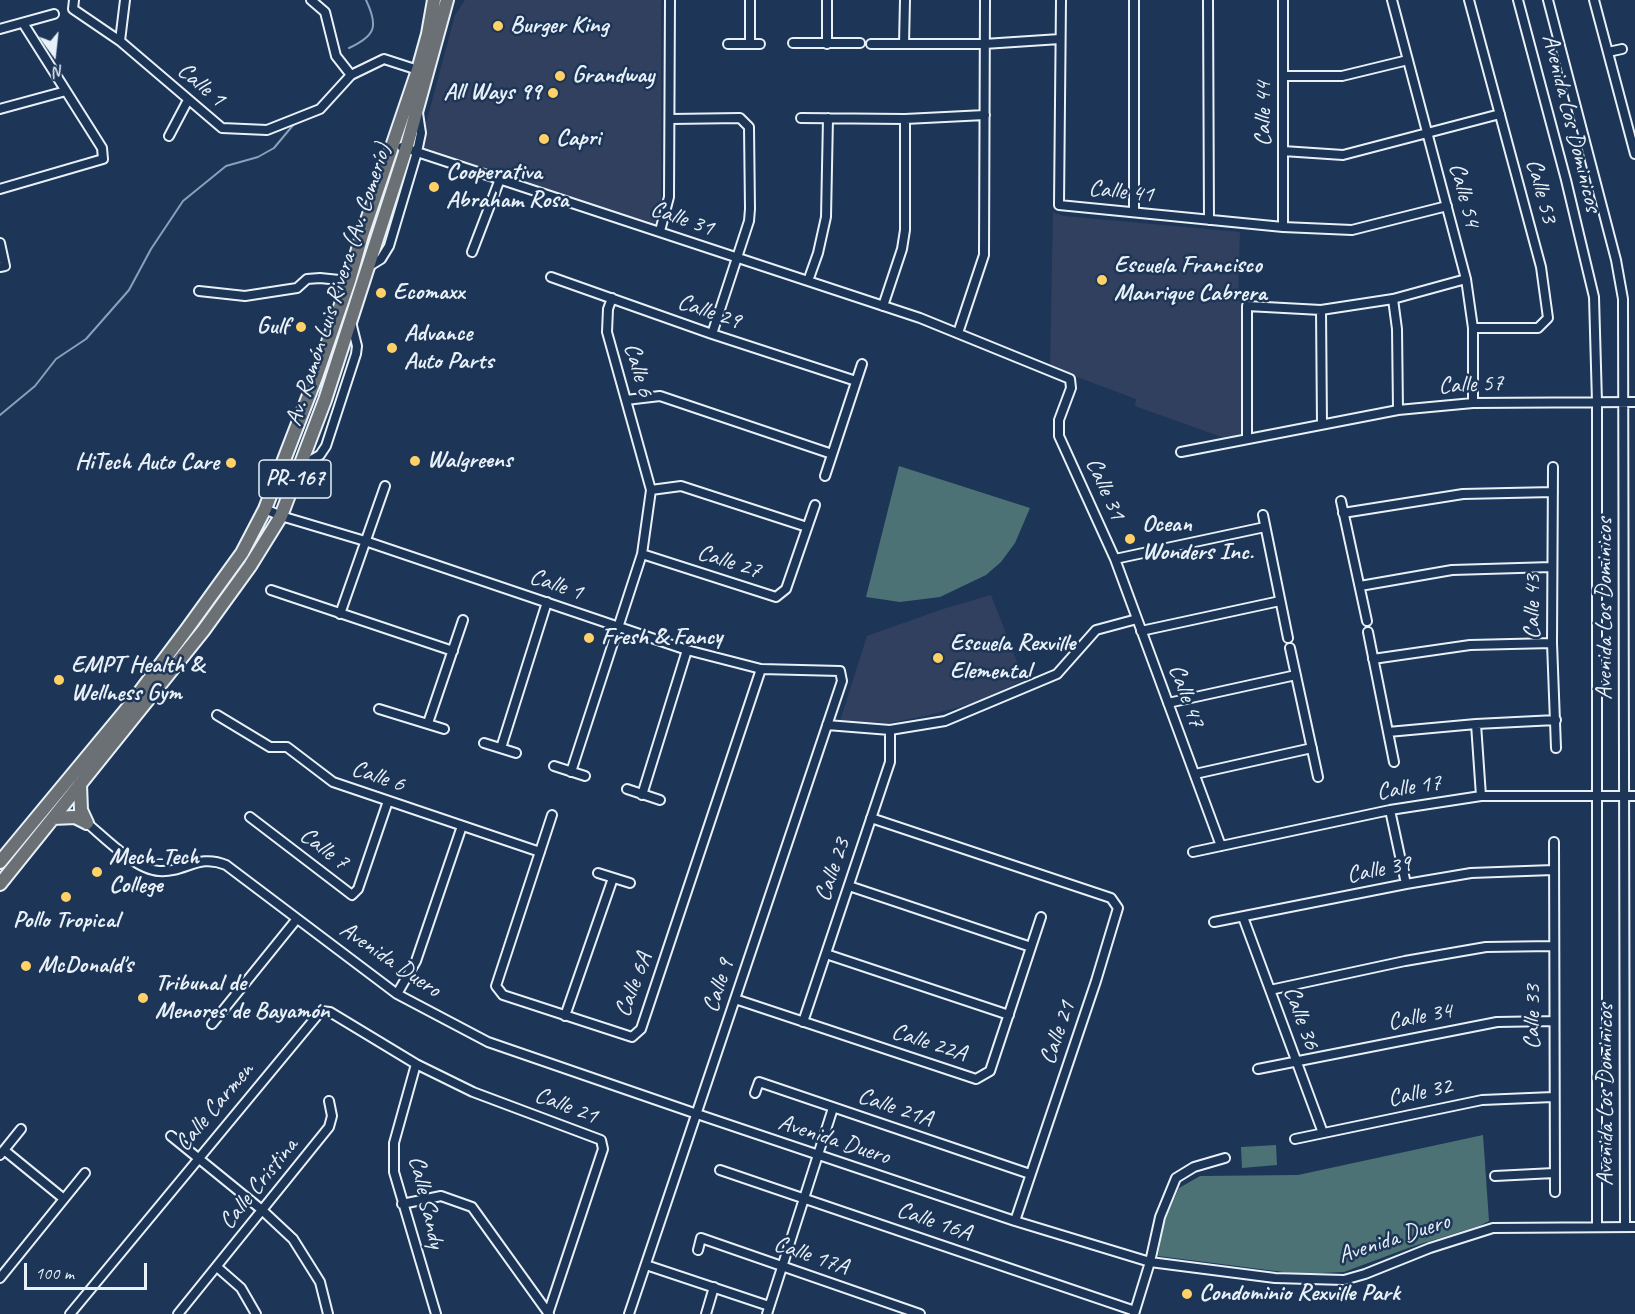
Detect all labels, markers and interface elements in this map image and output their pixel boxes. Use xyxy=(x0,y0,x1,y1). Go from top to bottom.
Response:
place label: Burger King xyxy=(510,12,608,40)
marker: Burger King xyxy=(491,19,505,33)
north arrow xyxy=(24,24,84,84)
street label: Avenida Los Dominicos xyxy=(1535,31,1607,215)
street label: Calle 1 xyxy=(171,57,231,113)
text: N xyxy=(51,60,66,82)
place label: Grandway xyxy=(572,62,654,90)
marker: Grandway xyxy=(553,69,567,83)
place label: All Ways 99 xyxy=(443,79,541,107)
street label: Calle 44 xyxy=(1250,81,1278,147)
marker: All Ways 99 xyxy=(546,86,560,100)
place label: Capri xyxy=(556,125,601,153)
marker: Capri xyxy=(537,132,551,146)
street label: Av. Ramón Luis Rivera (Av. Comerío) xyxy=(280,140,398,430)
street label: Calle 53 xyxy=(1519,156,1563,226)
place label: Cooperativa Abraham Rosa xyxy=(446,159,568,215)
street label: Calle 54 xyxy=(1442,160,1486,230)
street label: Calle 41 xyxy=(1087,174,1155,210)
marker: Cooperativa Abraham Rosa xyxy=(427,180,441,194)
street label: Calle 31 xyxy=(647,195,717,243)
place label: Escuela Francisco Manrique Cabrera xyxy=(1114,252,1266,308)
marker: Escuela Francisco Manrique Cabrera xyxy=(1095,273,1109,287)
place label: Ecomaxx xyxy=(393,279,464,307)
marker: Ecomaxx xyxy=(374,286,388,300)
street label: Calle 29 xyxy=(674,288,744,336)
place label: Gulf xyxy=(257,313,289,341)
marker: Gulf xyxy=(294,320,308,334)
place label: Advance Auto Parts xyxy=(404,320,493,376)
street label: Calle 6 xyxy=(617,340,659,400)
marker: Advance Auto Parts xyxy=(385,341,399,355)
street label: Calle 57 xyxy=(1438,369,1504,401)
place label: Walgreens xyxy=(427,447,512,475)
place label: HiTech Auto Care xyxy=(75,449,219,477)
street label: Calle 31 xyxy=(1079,453,1131,525)
marker: Walgreens xyxy=(408,454,422,468)
marker: HiTech Auto Care xyxy=(224,456,238,470)
road number: PR-167 xyxy=(259,460,331,498)
place label: Ocean Wonders Inc. xyxy=(1142,511,1253,567)
street label: Avenida Los Dominicos xyxy=(1591,518,1619,700)
marker: Ocean Wonders Inc. xyxy=(1123,532,1137,546)
street label: Calle 27 xyxy=(694,538,764,586)
street label: Calle 1 xyxy=(526,563,586,607)
street label: Calle 43 xyxy=(1519,574,1547,640)
place label: Fresh & Fancy xyxy=(601,624,722,652)
place label: Escuela Rexville Elemental xyxy=(950,630,1075,686)
marker: Fresh & Fancy xyxy=(582,631,596,645)
marker: Escuela Rexville Elemental xyxy=(931,651,945,665)
place label: EMPT Health & Wellness Gym xyxy=(71,652,204,708)
street label: Calle 47 xyxy=(1161,660,1211,732)
marker: EMPT Health & Wellness Gym xyxy=(52,673,66,687)
street label: Calle 6 xyxy=(348,755,408,799)
street label: Calle 17 xyxy=(1375,769,1443,807)
street label: Calle 7 xyxy=(294,821,354,877)
street label: Calle 23 xyxy=(809,835,857,905)
place label: Mech-Tech College xyxy=(109,844,199,900)
street label: Calle 39 xyxy=(1344,850,1414,890)
marker: Mech-Tech College xyxy=(90,865,104,879)
marker: Pollo Tropical xyxy=(59,890,73,904)
place label: Pollo Tropical xyxy=(13,907,119,935)
street label: Avenida Duero xyxy=(334,916,446,1004)
street label: Calle 6A xyxy=(609,949,659,1021)
place label: McDonald's xyxy=(38,952,133,980)
street label: Calle 9 xyxy=(697,956,741,1016)
marker: McDonald's xyxy=(19,959,33,973)
place label: Tribunal de Menores de Bayamón xyxy=(155,970,330,1026)
street label: Calle 36 xyxy=(1276,982,1326,1054)
street label: Calle 33 xyxy=(1519,984,1547,1050)
marker: Tribunal de Menores de Bayamón xyxy=(136,991,150,1005)
street label: Calle 34 xyxy=(1385,997,1455,1037)
street label: Calle 21 xyxy=(1034,998,1082,1068)
street label: Avenida Los Dominicos xyxy=(1592,1004,1620,1186)
street label: Calle 22A xyxy=(888,1017,970,1069)
street label: Calle Carmen xyxy=(169,1057,261,1157)
street label: Calle 32 xyxy=(1385,1072,1455,1114)
street label: Calle 21 xyxy=(530,1081,602,1131)
street label: Calle 21A xyxy=(854,1082,936,1134)
street label: Avenida Duero xyxy=(775,1108,893,1172)
street label: Calle Cristina xyxy=(213,1132,305,1236)
street label: Calle Sandy xyxy=(401,1153,451,1251)
street label: Calle 16A xyxy=(893,1196,975,1248)
street label: Avenida Duero xyxy=(1335,1207,1453,1271)
street label: Calle 17A xyxy=(770,1230,852,1282)
scale bar xyxy=(27,1251,150,1289)
text: 100 m xyxy=(35,1262,74,1284)
place label: Condominio Rexville Park xyxy=(1199,1280,1400,1308)
marker: Condominio Rexville Park xyxy=(1180,1287,1194,1301)

